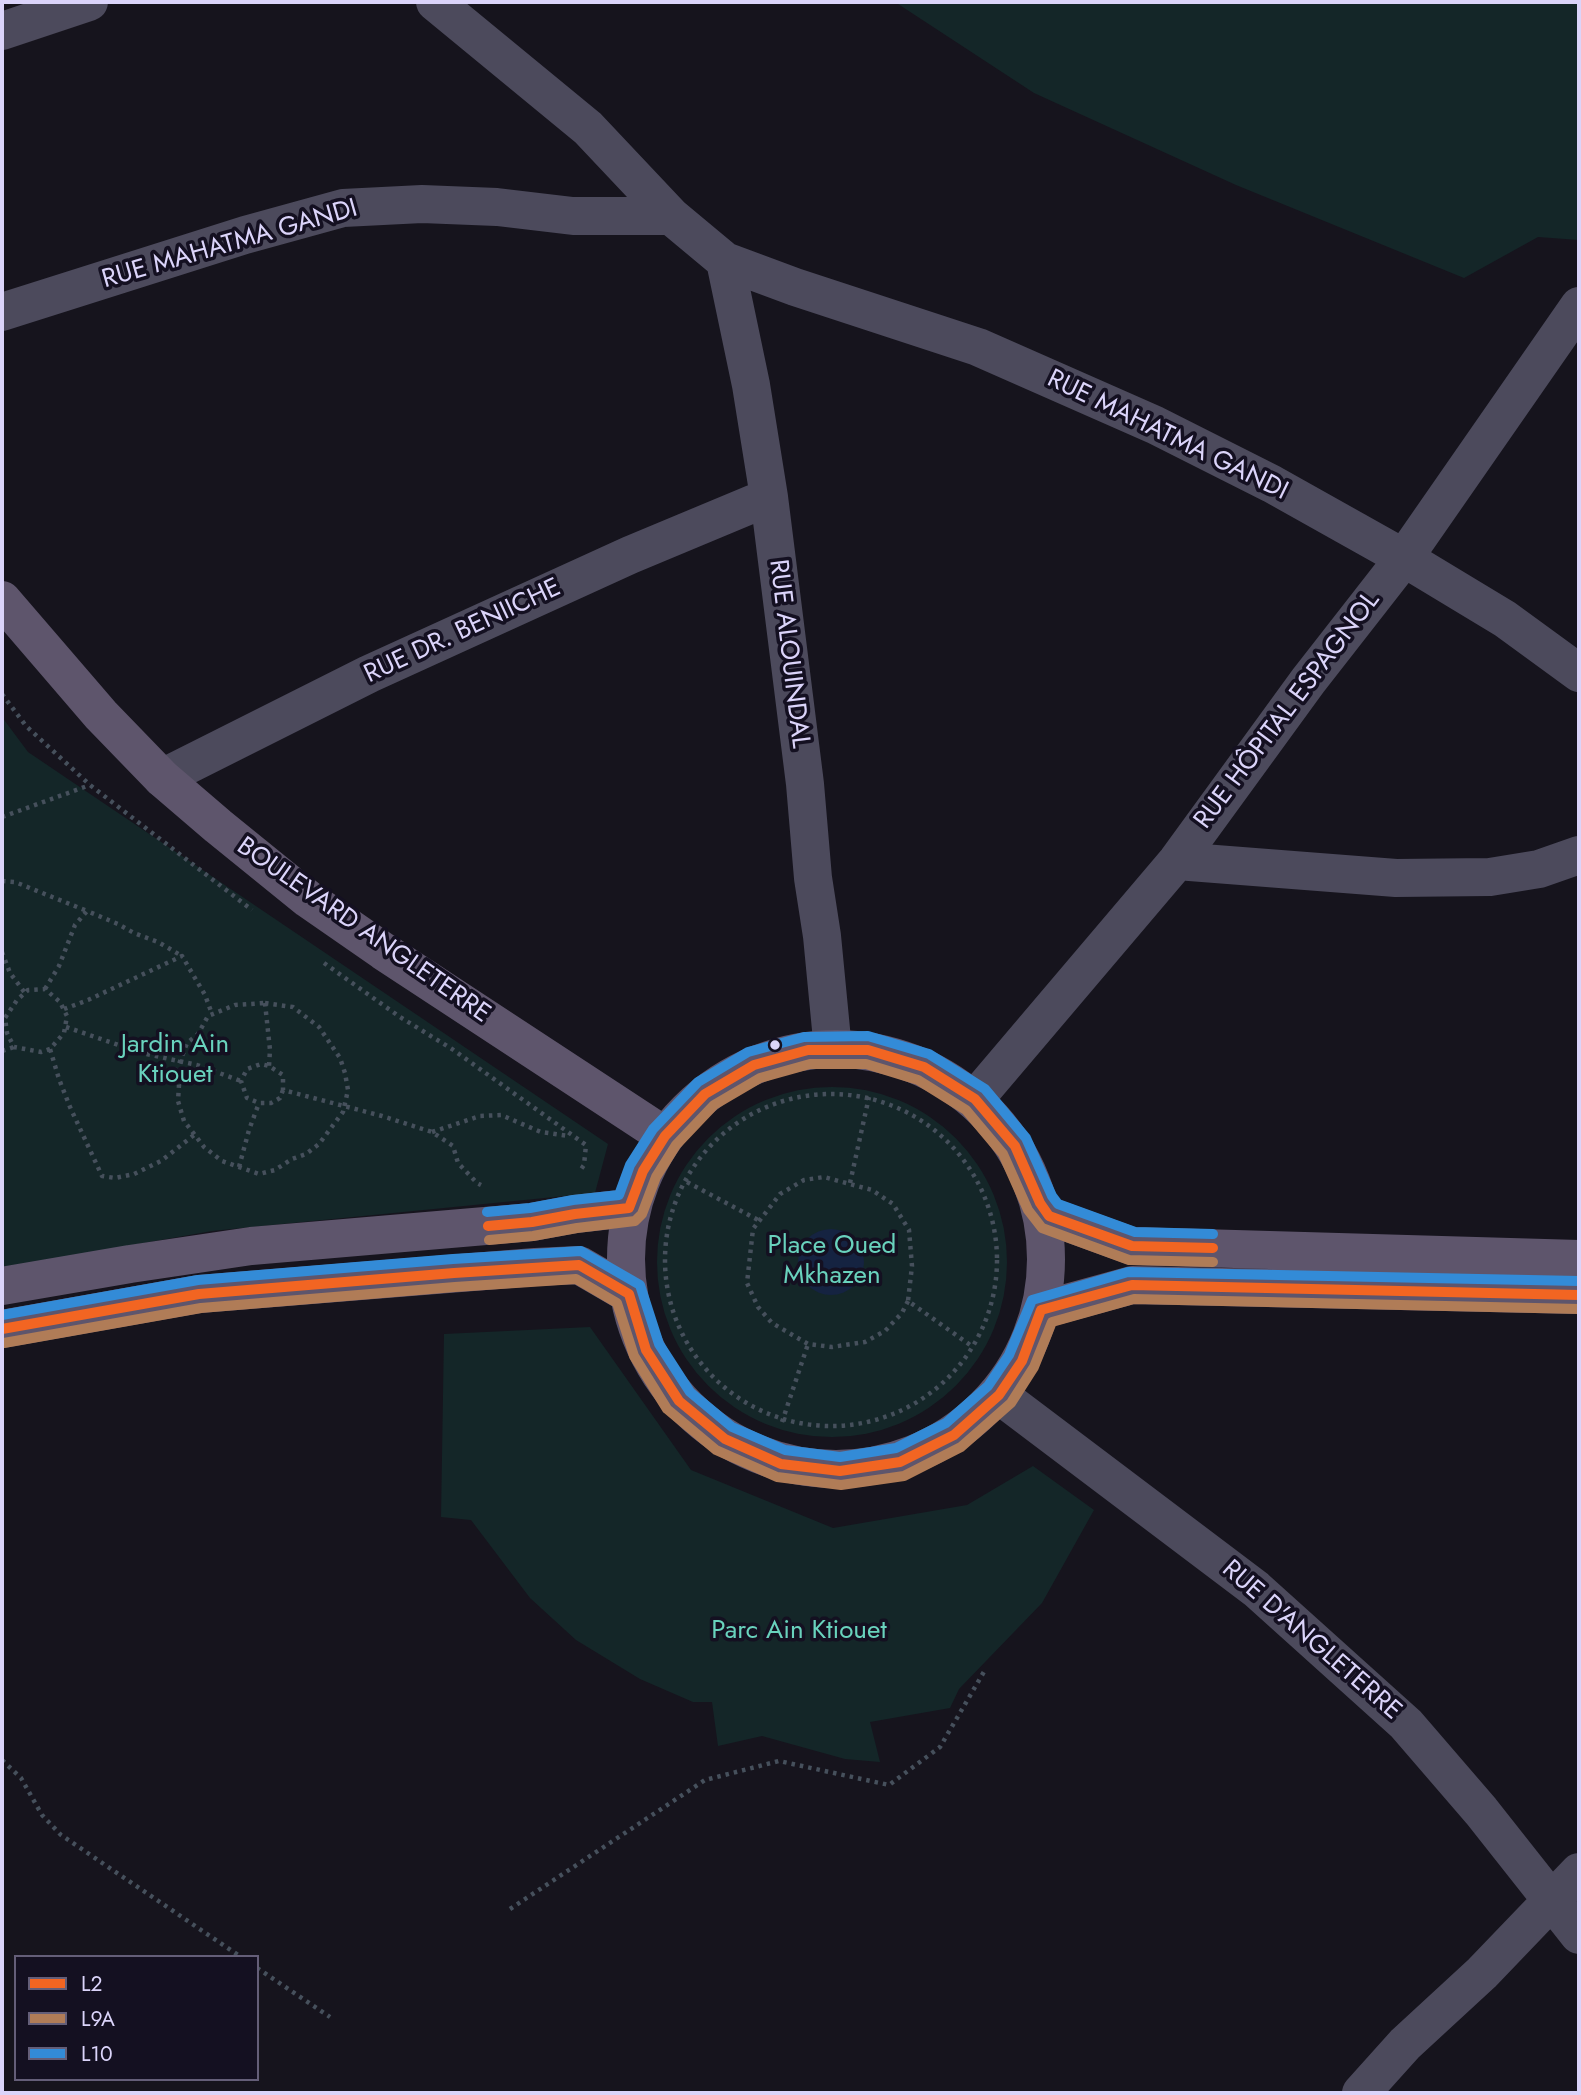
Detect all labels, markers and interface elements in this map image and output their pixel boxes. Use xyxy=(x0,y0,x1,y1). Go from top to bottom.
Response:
street label: RUE MAHATMA GANDI xyxy=(99,194,361,296)
street label: RUE MAHATMA GANDI xyxy=(1042,364,1292,508)
street label: RUE ALOUINDAL xyxy=(761,558,815,750)
street label: RUE DR. BENIICHE xyxy=(360,573,566,691)
street label: RUE HÔPITAL ESPAGNOL xyxy=(1189,586,1387,836)
street label: BOULEVARD ANGLETERRE xyxy=(230,832,496,1030)
park label: Jardin Ain Ktiouet xyxy=(121,1030,229,1092)
unlabelled marker xyxy=(768,1038,782,1052)
park label: Place Oued Mkhazen xyxy=(768,1231,896,1292)
street label: RUE D'ANGLETERRE xyxy=(1215,1555,1407,1727)
park label: Parc Ain Ktiouet xyxy=(711,1616,887,1648)
legend xyxy=(14,1955,259,2081)
text: L2 xyxy=(81,1969,102,1999)
text: L9A xyxy=(81,2004,115,2034)
text: L10 xyxy=(81,2039,113,2069)

